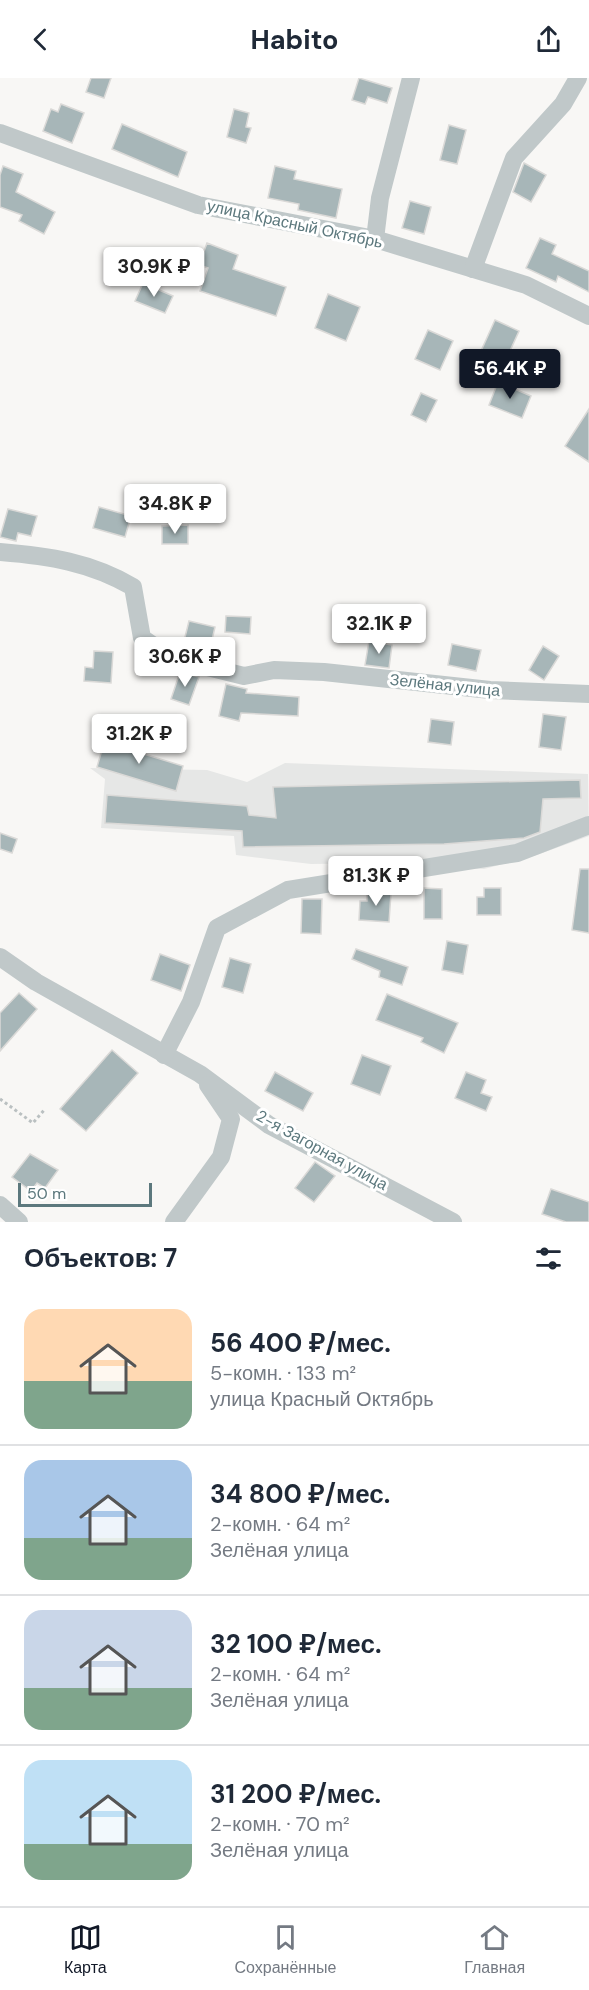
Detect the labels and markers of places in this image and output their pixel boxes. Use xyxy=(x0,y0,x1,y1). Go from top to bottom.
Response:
pin: 30.9K ₽ xyxy=(99,247,209,298)
pin: 56.4K ₽ xyxy=(455,349,565,400)
pin: 34.8K ₽ xyxy=(120,484,230,535)
pin: 32.1K ₽ xyxy=(324,604,434,655)
pin: 30.6K ₽ xyxy=(130,637,240,688)
pin: 31.2K ₽ xyxy=(84,714,194,765)
pin: 81.3K ₽ xyxy=(321,856,431,907)

